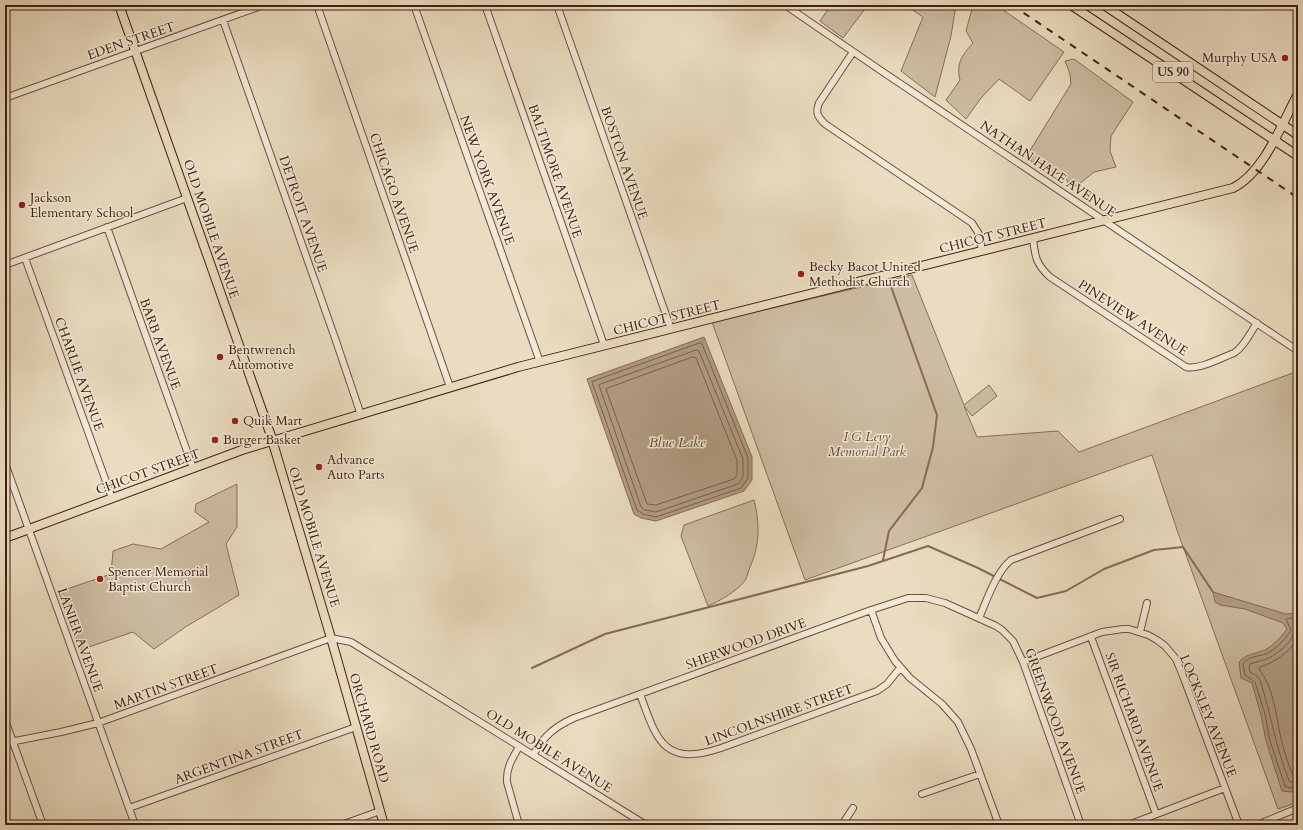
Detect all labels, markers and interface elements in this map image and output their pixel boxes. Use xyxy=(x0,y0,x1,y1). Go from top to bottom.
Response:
street label: EDEN STREET xyxy=(85,17,178,64)
place label: Murphy USA xyxy=(1202,49,1278,67)
marker: Murphy USA xyxy=(1280,53,1290,63)
road number: US 90 xyxy=(1153,62,1193,82)
street label: BALTIMORE AVENUE xyxy=(524,102,586,240)
street label: BOSTON AVENUE xyxy=(596,104,652,222)
street label: NEW YORK AVENUE xyxy=(455,113,519,247)
street label: NATHAN HALE AVENUE xyxy=(976,117,1120,221)
street label: CHICAGO AVENUE xyxy=(365,130,423,256)
street label: DETROIT AVENUE xyxy=(275,153,331,275)
street label: OLD MOBILE AVENUE xyxy=(179,157,243,301)
place label: Jackson Elementary School xyxy=(28,189,134,222)
marker: Jackson Elementary School xyxy=(17,200,27,210)
street label: CHICOT STREET xyxy=(937,214,1049,258)
place label: Becky Bacot United Methodist Church xyxy=(809,258,921,291)
marker: Becky Bacot United Methodist Church xyxy=(796,269,806,279)
street label: PINEVIEW AVENUE xyxy=(1075,276,1191,360)
street label: BARB AVENUE xyxy=(135,296,185,392)
street label: CHICOT STREET xyxy=(611,296,723,340)
street label: CHARLIE AVENUE xyxy=(50,315,108,433)
place label: Bentwrench Automotive xyxy=(228,341,296,374)
marker: Bentwrench Automotive xyxy=(215,352,225,362)
place label: Quik Mart xyxy=(243,412,302,430)
marker: Quik Mart xyxy=(230,416,240,426)
park label: I G Levy Memorial Park xyxy=(828,428,907,461)
place label: Burger Basket xyxy=(223,431,301,449)
water label: Blue Lake xyxy=(649,433,706,452)
marker: Burger Basket xyxy=(210,435,220,445)
street label: CHICOT STREET xyxy=(93,445,203,499)
place label: Advance Auto Parts xyxy=(327,451,385,484)
marker: Advance Auto Parts xyxy=(314,462,324,472)
street label: OLD MOBILE AVENUE xyxy=(284,465,344,609)
place label: Spencer Memorial Baptist Church xyxy=(108,563,209,596)
marker: Spencer Memorial Baptist Church xyxy=(95,574,105,584)
street label: LANIER AVENUE xyxy=(53,585,107,695)
street label: SHERWOOD DRIVE xyxy=(683,614,809,674)
street label: GREENWOOD AVENUE xyxy=(1020,646,1090,796)
street label: SIR RICHARD AVENUE xyxy=(1100,650,1168,794)
street label: LOCKSLEY AVENUE xyxy=(1175,652,1241,780)
street label: MARTIN STREET xyxy=(111,660,221,714)
street label: ORCHARD ROAD xyxy=(345,671,393,785)
street label: LINCOLNSHIRE STREET xyxy=(702,680,856,750)
street label: OLD MOBILE AVENUE xyxy=(482,705,616,797)
street label: ARGENTINA STREET xyxy=(172,725,306,789)

